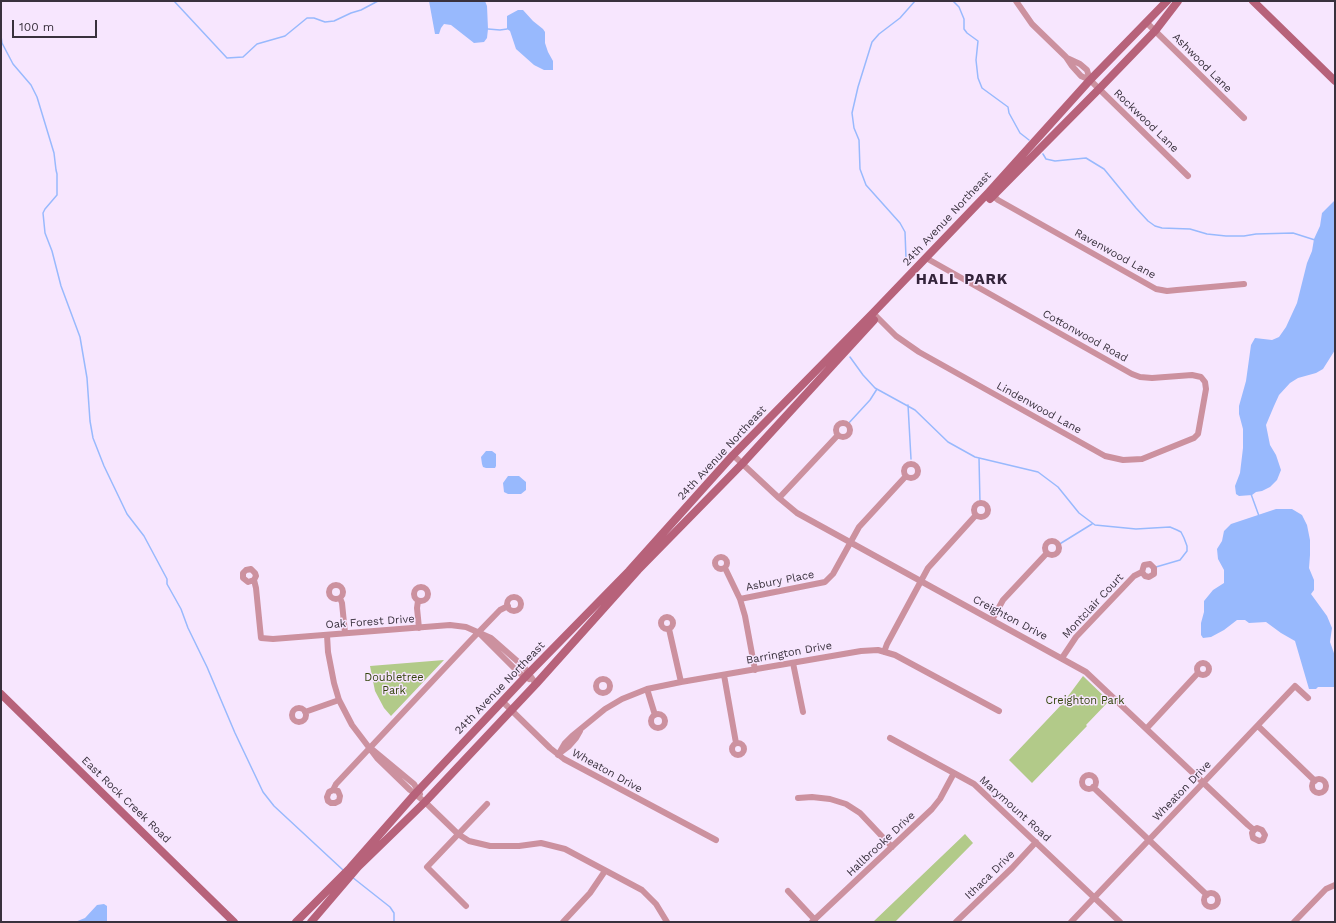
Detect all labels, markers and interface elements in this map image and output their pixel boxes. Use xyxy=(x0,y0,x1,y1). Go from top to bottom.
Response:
scale bar xyxy=(14,12,99,38)
text: 100 m xyxy=(19,20,54,34)
street label: Ashwood Lane xyxy=(1170,31,1234,95)
street label: Rockwood Lane xyxy=(1111,87,1181,155)
street label: 24th Avenue Northeast xyxy=(900,169,994,269)
street label: Ravenwood Lane xyxy=(1072,226,1158,282)
district label: HALL PARK xyxy=(916,271,1008,289)
street label: Cottonwood Road xyxy=(1040,307,1130,365)
street label: Lindenwood Lane xyxy=(994,379,1084,437)
street label: 24th Avenue Northeast xyxy=(675,403,769,503)
street label: Asbury Place xyxy=(745,568,815,594)
street label: Montclair Court xyxy=(1060,571,1126,641)
street label: Creighton Drive xyxy=(970,593,1050,643)
street label: Oak Forest Drive xyxy=(325,612,415,632)
street label: 24th Avenue Northeast xyxy=(452,639,548,737)
street label: Barrington Drive xyxy=(745,639,833,667)
park label: Doubletree Park xyxy=(364,671,424,697)
park label: Creighton Park xyxy=(1045,694,1125,708)
street label: Wheaton Drive xyxy=(569,746,645,796)
street label: East Rock Creek Road xyxy=(79,754,173,846)
street label: Wheaton Drive xyxy=(1150,758,1214,824)
street label: Marymount Road xyxy=(977,773,1053,845)
street label: Hallbrooke Drive xyxy=(844,809,918,879)
street label: Ithaca Drive xyxy=(962,848,1018,902)

